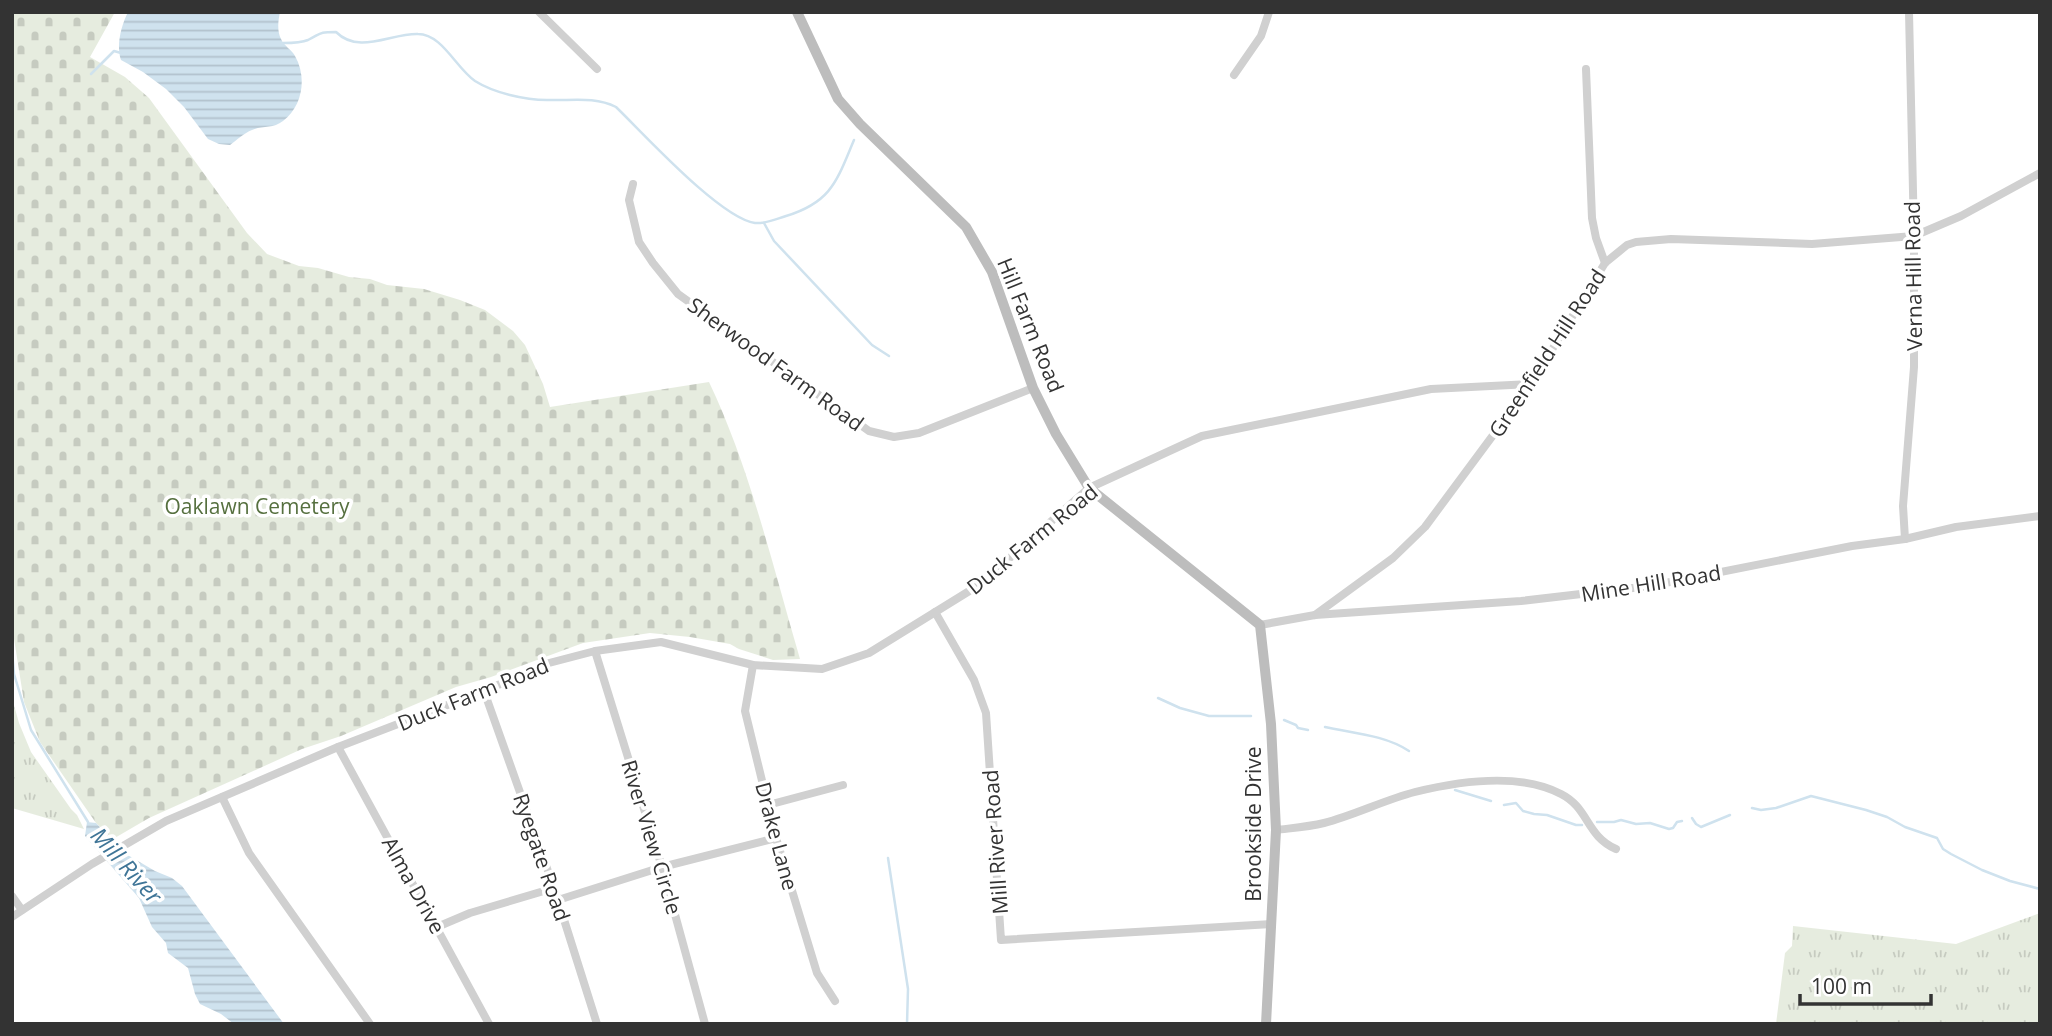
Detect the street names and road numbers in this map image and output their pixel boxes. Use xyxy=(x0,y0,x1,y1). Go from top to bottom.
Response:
street label: Verna Hill Road xyxy=(1898,201,1928,351)
street label: Hill Farm Road xyxy=(991,253,1071,397)
street label: Greenfield Hill Road xyxy=(1482,264,1612,442)
street label: Sherwood Farm Road xyxy=(683,291,869,437)
street label: Duck Farm Road xyxy=(961,478,1103,600)
street label: Mine Hill Road xyxy=(1579,558,1723,608)
street label: Duck Farm Road xyxy=(393,651,553,737)
street label: Brookside Drive xyxy=(1239,746,1267,902)
street label: River View Circle xyxy=(615,756,689,918)
street label: Mill River Road xyxy=(976,769,1014,915)
street label: Drake Lane xyxy=(749,779,805,893)
street label: Ryegate Road xyxy=(507,789,577,925)
street label: Alma Drive xyxy=(376,832,452,938)

